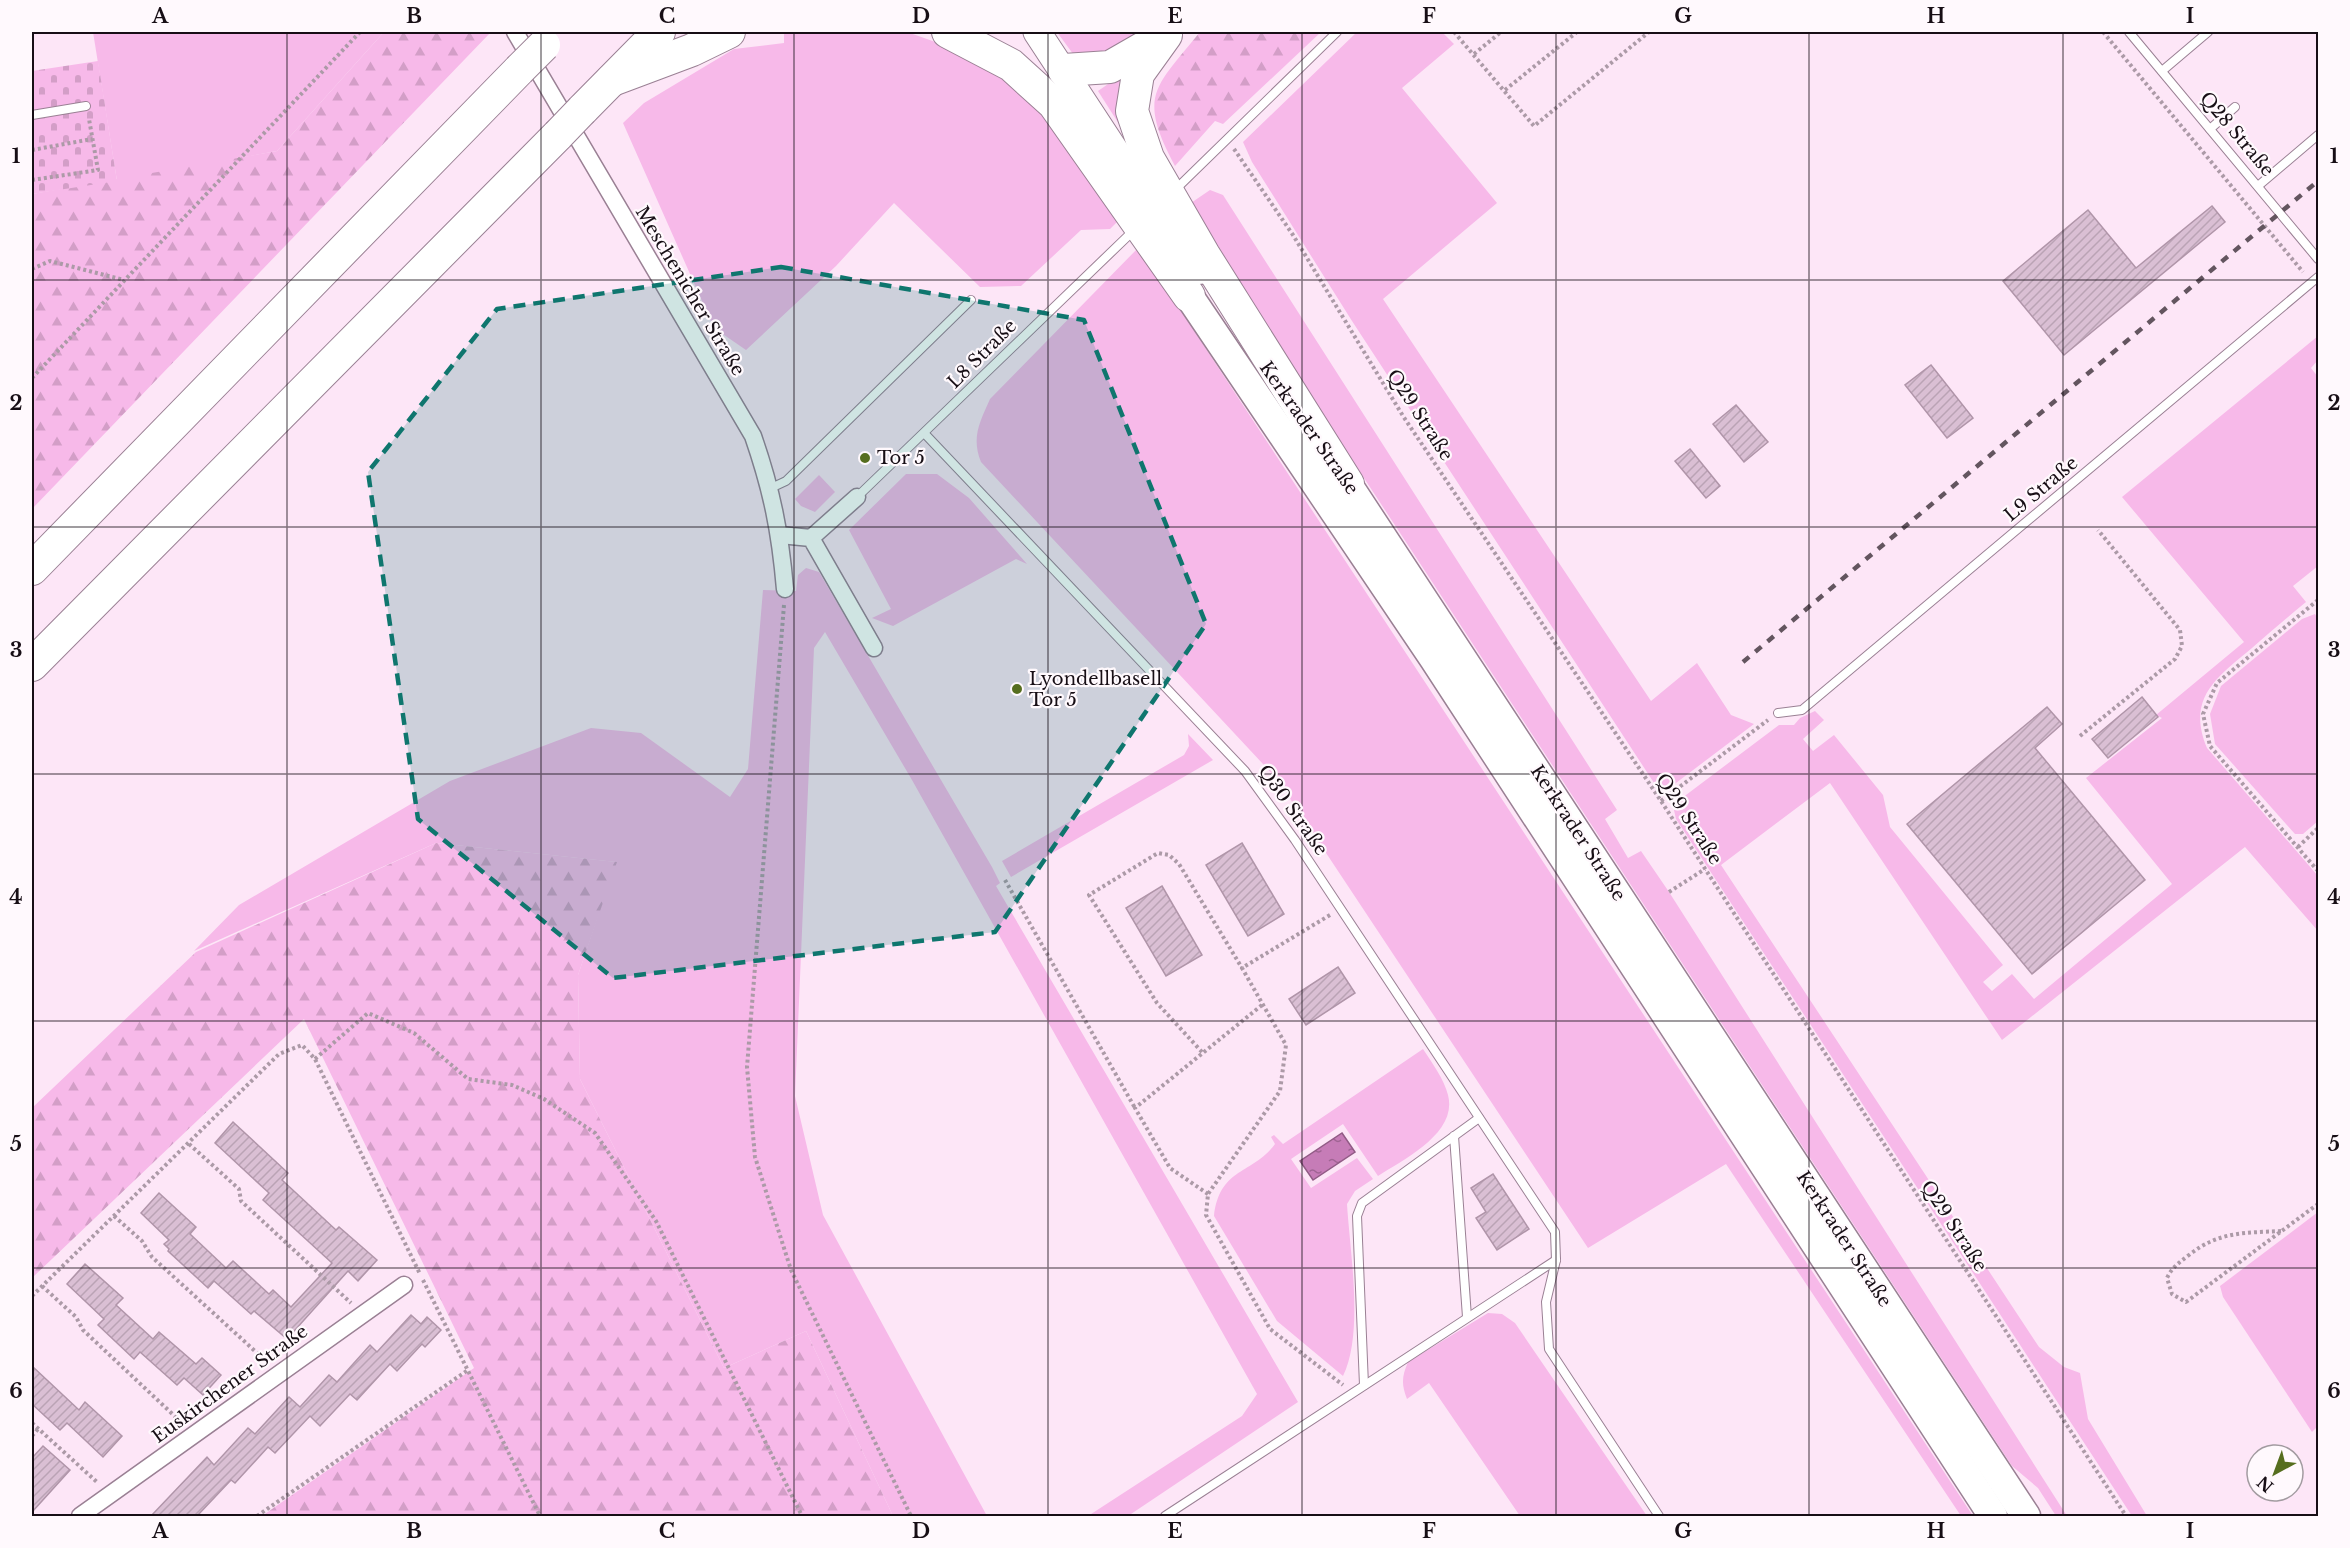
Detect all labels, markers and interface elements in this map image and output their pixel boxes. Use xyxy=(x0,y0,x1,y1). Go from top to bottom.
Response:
text: A xyxy=(151,4,169,28)
text: B xyxy=(406,4,422,28)
text: C xyxy=(659,4,675,28)
text: D xyxy=(912,4,930,28)
text: E xyxy=(1167,4,1183,28)
text: F xyxy=(1422,4,1436,28)
text: G xyxy=(1674,4,1692,28)
text: H xyxy=(1927,4,1946,28)
text: I xyxy=(2186,4,2194,28)
street label: Q28 Straße xyxy=(2195,87,2279,181)
text: 1 xyxy=(12,144,21,168)
text: 1 xyxy=(2330,144,2339,168)
street label: Meschenicher Straße xyxy=(631,202,749,380)
street label: L8 Straße xyxy=(943,315,1021,393)
street label: Kerkrader Straße xyxy=(1255,357,1363,499)
street label: Q29 Straße xyxy=(1382,365,1458,465)
text: 2 xyxy=(9,391,23,415)
text: 2 xyxy=(2327,391,2341,415)
place label: Tor 5 xyxy=(877,447,925,469)
marker: Tor 5 xyxy=(858,451,872,465)
street label: L9 Straße xyxy=(2000,452,2082,526)
text: 3 xyxy=(10,638,22,662)
text: 3 xyxy=(2328,638,2340,662)
place label: Lyondellbasell Tor 5 xyxy=(1029,668,1162,711)
marker: Lyondellbasell Tor 5 xyxy=(1010,682,1024,696)
street label: Q30 Straße xyxy=(1254,760,1332,860)
street label: Kerkrader Straße xyxy=(1526,761,1630,905)
street label: Q29 Straße xyxy=(1651,769,1727,869)
text: 4 xyxy=(9,885,23,909)
text: 4 xyxy=(2327,885,2341,909)
text: 5 xyxy=(10,1132,22,1156)
text: 5 xyxy=(2328,1132,2340,1156)
street label: Kerkrader Straße xyxy=(1792,1167,1896,1311)
street label: Q29 Straße xyxy=(1916,1176,1992,1276)
street label: Euskirchener Straße xyxy=(148,1320,312,1448)
text: 6 xyxy=(9,1379,23,1403)
text: 6 xyxy=(2327,1379,2341,1403)
north arrow xyxy=(2245,1443,2305,1503)
text: N xyxy=(2253,1472,2277,1497)
text: A xyxy=(151,1519,169,1543)
text: B xyxy=(406,1519,422,1543)
text: C xyxy=(659,1519,675,1543)
text: D xyxy=(912,1519,930,1543)
text: E xyxy=(1167,1519,1183,1543)
text: F xyxy=(1422,1519,1436,1543)
text: G xyxy=(1674,1519,1692,1543)
text: H xyxy=(1927,1519,1946,1543)
text: I xyxy=(2186,1519,2194,1543)

